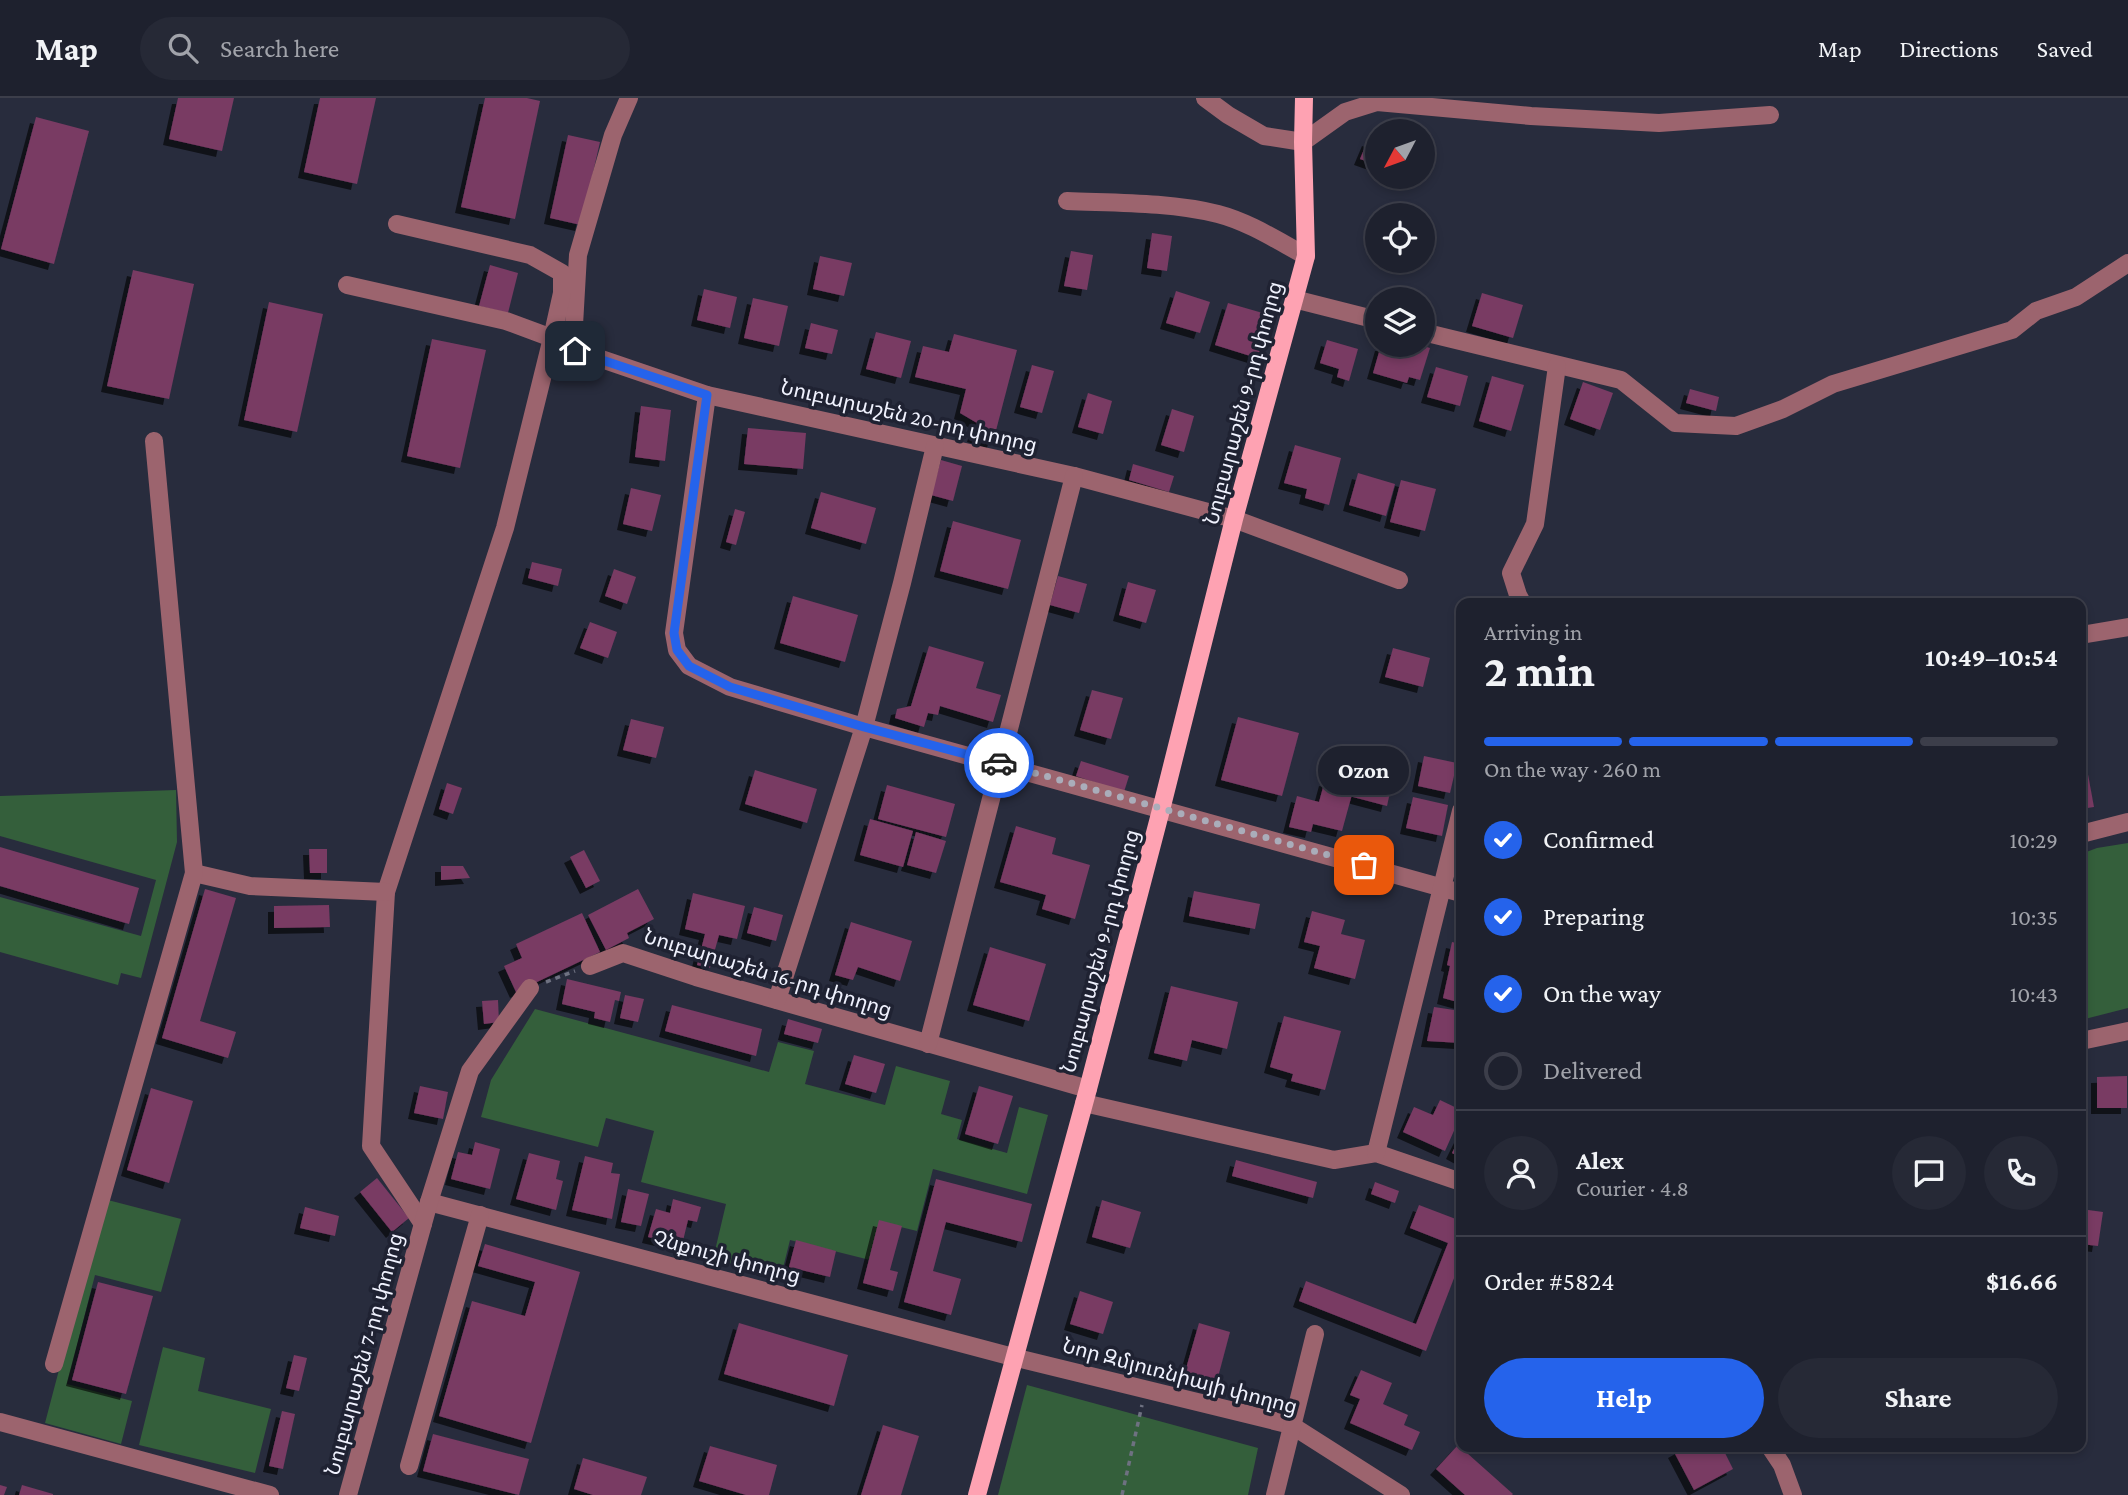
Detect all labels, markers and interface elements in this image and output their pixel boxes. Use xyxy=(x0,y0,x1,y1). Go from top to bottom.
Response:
search box xyxy=(140,17,630,80)
icon: search xyxy=(164,29,202,67)
text: Map xyxy=(35,30,98,67)
text: Search here xyxy=(220,34,339,63)
text: Map xyxy=(1818,35,1862,62)
text: Directions xyxy=(1900,35,1999,62)
text: Saved xyxy=(2037,35,2093,62)
north arrow xyxy=(1365,119,1435,189)
map controls xyxy=(1365,119,1435,357)
button: locate xyxy=(1365,203,1435,273)
street label: Նուբարաշեն 9-րդ փողոց xyxy=(1199,279,1287,527)
button: layers xyxy=(1365,287,1435,357)
pin xyxy=(545,321,605,381)
icon: home xyxy=(556,332,594,370)
street label: Նուբարաշեն 20-րդ փողոց xyxy=(778,375,1040,457)
text: Arriving in xyxy=(1484,619,1582,645)
text: 10:49–10:54 xyxy=(1925,643,2058,672)
text: 2 min xyxy=(1484,645,1595,696)
courier xyxy=(964,728,1034,798)
icon: car xyxy=(980,744,1018,782)
callout: Ozon xyxy=(1318,746,1410,795)
text: On the way · 260 m xyxy=(1484,756,1661,782)
text: Ozon xyxy=(1338,757,1389,783)
icon: check xyxy=(1484,821,1522,859)
text: Confirmed xyxy=(1543,825,1654,854)
street label: Նուբարաշեն 9-րդ փողոց xyxy=(1056,827,1144,1075)
text: 10:29 xyxy=(2009,827,2058,853)
pin xyxy=(1334,835,1394,895)
icon: bag xyxy=(1345,846,1383,884)
icon: check xyxy=(1484,898,1522,936)
text: Preparing xyxy=(1543,902,1644,931)
text: 10:35 xyxy=(2010,904,2058,930)
street label: Նուբարաշեն 16-րդ փողոց xyxy=(641,924,895,1022)
icon: check xyxy=(1484,975,1522,1013)
text: On the way xyxy=(1543,979,1661,1008)
text: 10:43 xyxy=(2010,981,2058,1007)
text: Delivered xyxy=(1543,1056,1642,1085)
button: person xyxy=(1484,1136,1558,1210)
button: chat xyxy=(1892,1136,1966,1210)
button: phone xyxy=(1984,1136,2058,1210)
text: Alex xyxy=(1576,1146,1624,1175)
text: Courier · 4.8 xyxy=(1576,1175,1689,1201)
street label: Չնքուշի փողոց xyxy=(651,1226,803,1288)
street label: Նուբարաշեն 7-րդ փողոց xyxy=(320,1230,408,1478)
text: Order #5824 xyxy=(1484,1267,1615,1296)
text: $16.66 xyxy=(1986,1267,2058,1296)
street label: Նոր Զմյուռնիայի փողոց xyxy=(1060,1333,1300,1419)
button: Help xyxy=(1484,1358,1764,1438)
button: Share xyxy=(1778,1358,2058,1438)

